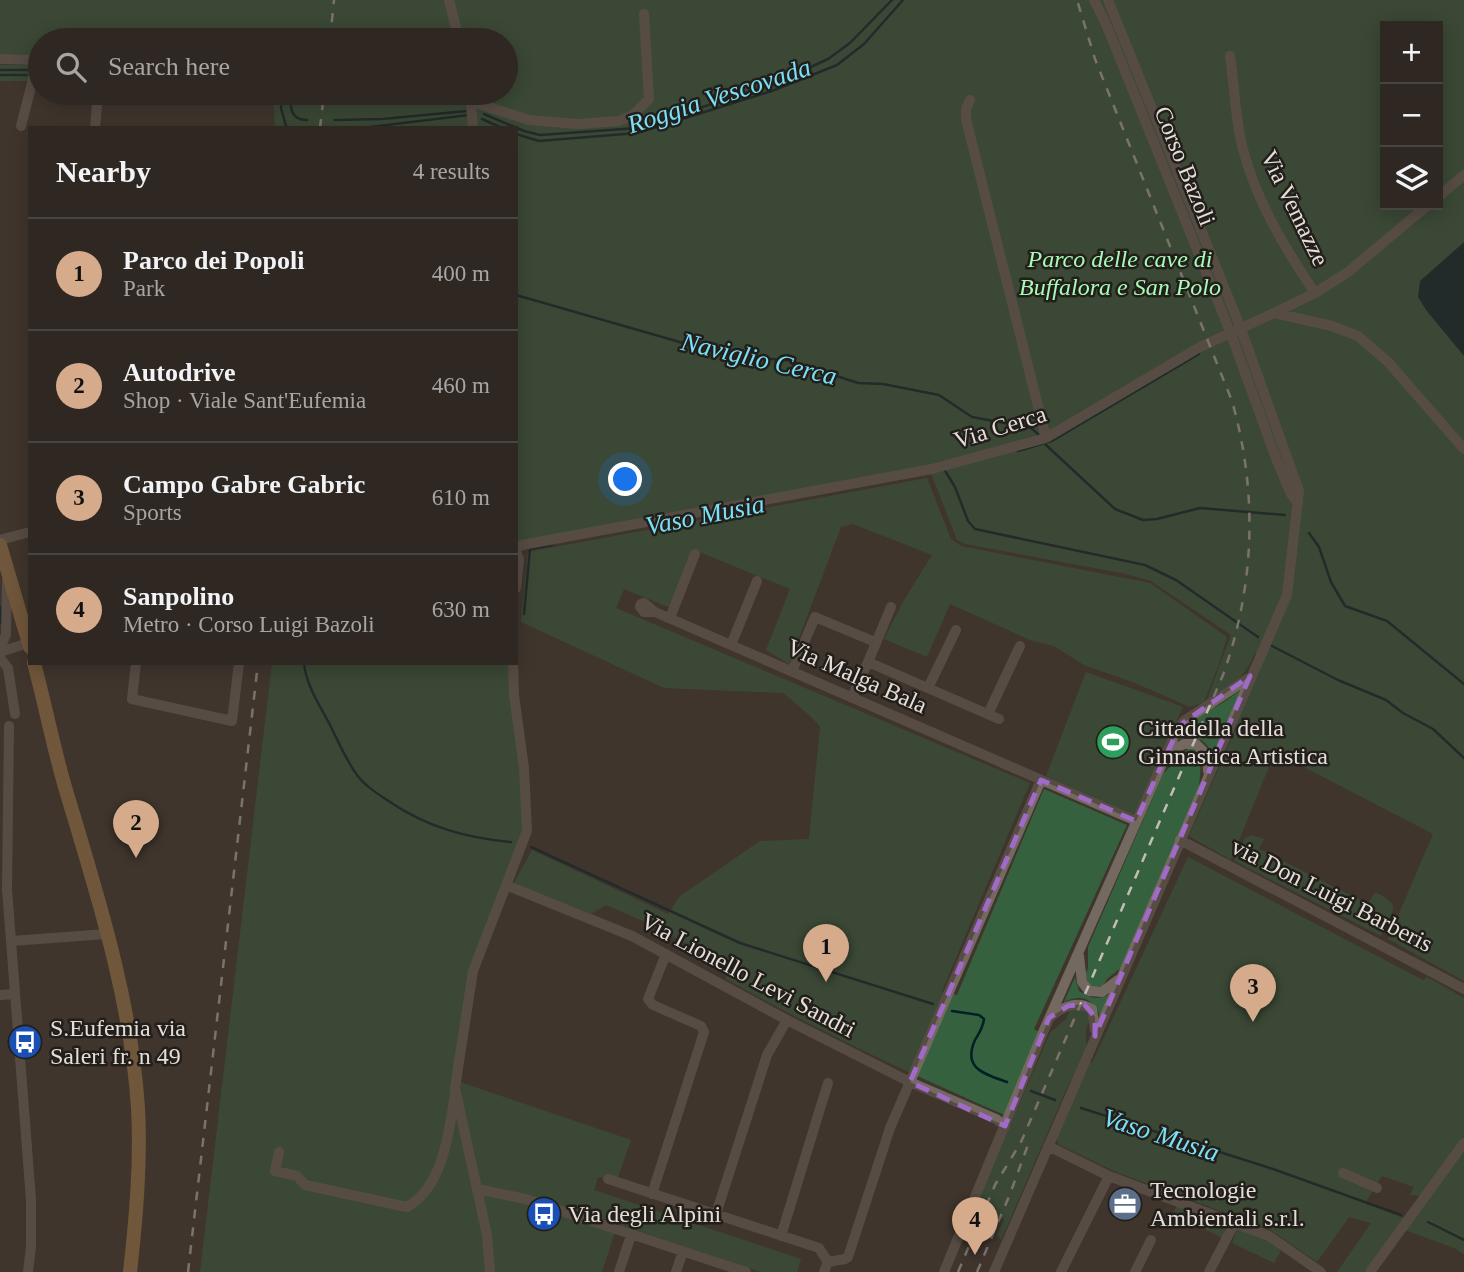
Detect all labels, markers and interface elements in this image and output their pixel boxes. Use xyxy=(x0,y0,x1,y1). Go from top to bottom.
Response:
map controls xyxy=(1380,21,1443,210)
button: + xyxy=(1380,21,1443,84)
search box xyxy=(28,28,518,105)
icon: search xyxy=(52,48,90,86)
text: Search here xyxy=(108,52,230,81)
water label: Roggia Vescovada xyxy=(623,53,814,140)
button: − xyxy=(1380,84,1443,147)
street label: Corso Bazoli xyxy=(1149,103,1221,230)
street label: Via Vemazze xyxy=(1256,146,1334,270)
button: layers xyxy=(1380,147,1443,210)
text: Nearby xyxy=(56,155,151,188)
text: 4 results xyxy=(413,159,490,184)
text: Parco dei Popoli xyxy=(123,246,305,275)
park label: Parco delle cave di Buffalora e San Polo xyxy=(1019,246,1221,300)
text: 1 xyxy=(73,261,85,286)
text: 400 m xyxy=(432,261,490,286)
text: Park xyxy=(123,276,165,301)
water label: Naviglio Cerca xyxy=(677,327,840,391)
text: Autodrive xyxy=(123,358,236,387)
text: 2 xyxy=(73,373,85,398)
text: 460 m xyxy=(432,373,490,398)
text: Shop · Viale Sant'Eufemia xyxy=(123,388,366,413)
street label: Via Cerca xyxy=(951,401,1050,453)
your location xyxy=(608,462,642,496)
text: Campo Gabre Gabric xyxy=(123,470,365,499)
text: 3 xyxy=(73,485,85,510)
text: 610 m xyxy=(432,485,490,510)
water label: Vaso Musia xyxy=(643,489,767,541)
text: Sports xyxy=(123,500,182,525)
text: Sanpolino xyxy=(123,582,234,611)
text: 4 xyxy=(73,597,85,622)
text: 630 m xyxy=(432,597,490,622)
text: Metro · Corso Luigi Bazoli xyxy=(123,612,375,637)
street label: Via Malga Bala xyxy=(783,634,931,719)
place label: Cittadella della Ginnastica Artistica xyxy=(1138,715,1328,769)
sports icon: Cittadella della Ginnastica Artistica xyxy=(1094,723,1132,761)
pin: 2 xyxy=(113,800,159,858)
street label: via Don Luigi Barberis xyxy=(1227,833,1437,957)
street label: Via Lionello Levi Sandri xyxy=(636,907,860,1043)
pin: 1 xyxy=(803,924,849,982)
pin: 3 xyxy=(1230,964,1276,1022)
place label: S.Eufemia via Saleri fr. n 49 xyxy=(50,1015,186,1069)
bus stop icon: S.Eufemia via Saleri fr. n 49 xyxy=(6,1023,44,1061)
water label: Vaso Musia xyxy=(1099,1103,1223,1167)
place label: Tecnologie Ambientali s.r.l. xyxy=(1150,1177,1305,1231)
office icon: Tecnologie Ambientali s.r.l. xyxy=(1106,1185,1144,1223)
bus stop icon: Via degli Alpini xyxy=(525,1195,563,1233)
pin: 4 xyxy=(952,1197,998,1255)
place label: Via degli Alpini xyxy=(568,1201,722,1227)

